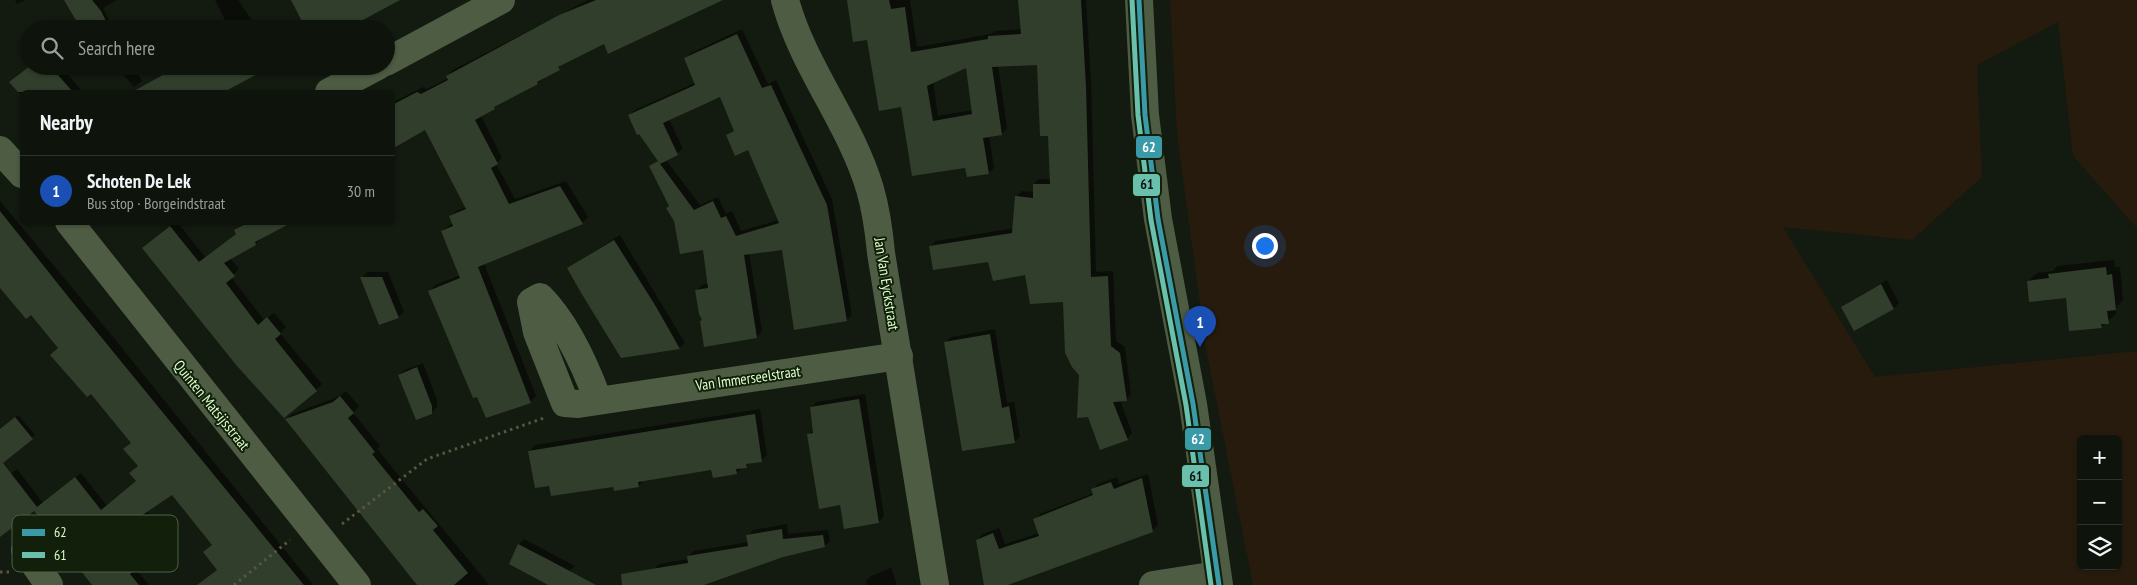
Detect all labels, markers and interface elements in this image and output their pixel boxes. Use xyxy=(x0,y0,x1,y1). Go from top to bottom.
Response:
search box xyxy=(20,20,395,75)
icon: search xyxy=(38,34,66,62)
text: Search here xyxy=(78,36,155,60)
text: Nearby xyxy=(40,109,93,136)
line badge: 62 xyxy=(1135,135,1163,159)
text: 62 xyxy=(1142,138,1156,156)
text: Schoten De Lek xyxy=(87,169,191,193)
line badge: 61 xyxy=(1132,173,1161,197)
text: 61 xyxy=(1140,175,1154,193)
text: 1 xyxy=(52,181,60,201)
text: 30 m xyxy=(347,181,375,201)
text: Bus stop · Borgeindstraat xyxy=(87,193,225,213)
your location xyxy=(1252,233,1278,259)
street label: Jan Van Eyckstraat xyxy=(870,235,904,332)
pin: 1 xyxy=(1184,306,1216,347)
street label: Quinten Matsijsstraat xyxy=(170,356,254,454)
street label: Van Immerseelstraat xyxy=(693,361,802,395)
line badge: 62 xyxy=(1184,427,1212,451)
text: 62 xyxy=(1191,430,1205,448)
map controls xyxy=(2077,435,2122,570)
button: + xyxy=(2077,435,2122,480)
line badge: 61 xyxy=(1181,464,1210,488)
text: 61 xyxy=(1189,467,1203,485)
button: − xyxy=(2077,480,2122,525)
legend xyxy=(12,515,178,572)
text: 62 xyxy=(54,523,67,541)
button: layers xyxy=(2077,525,2122,570)
text: 61 xyxy=(54,546,67,564)

